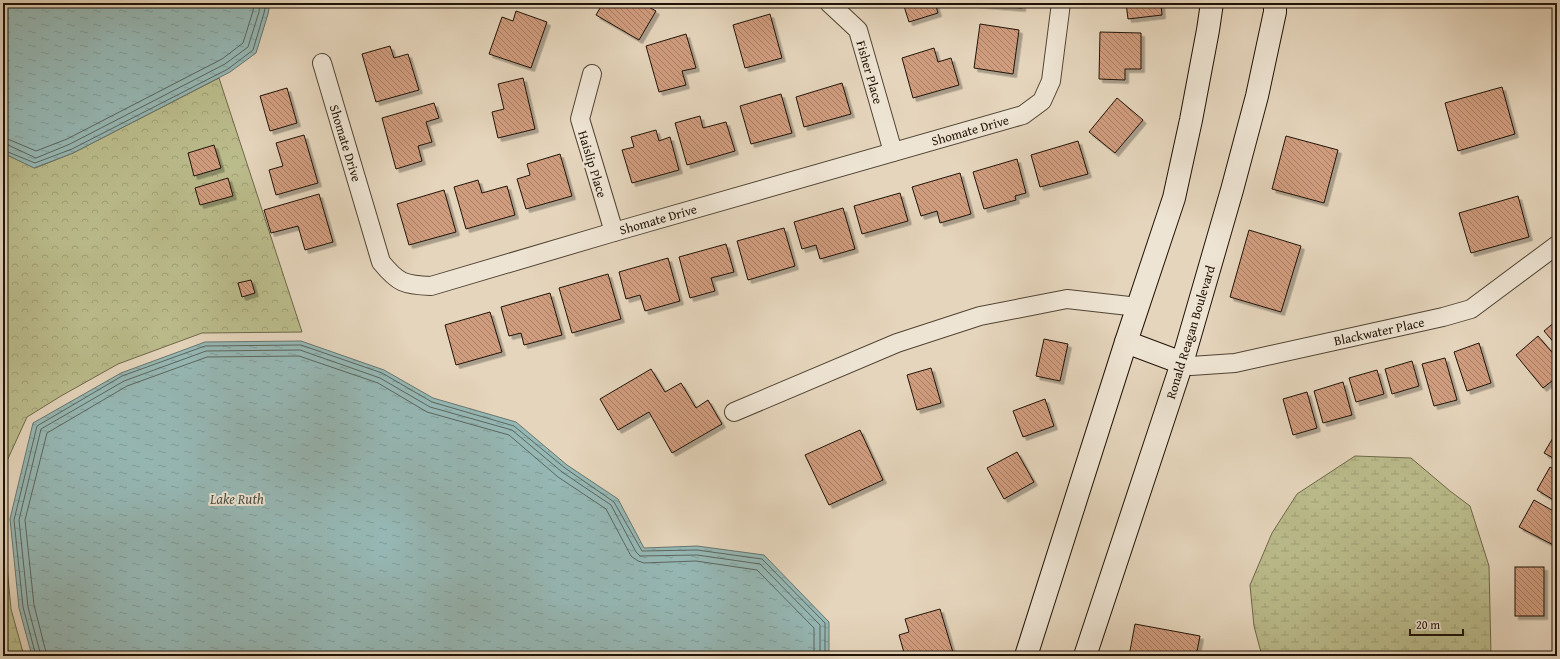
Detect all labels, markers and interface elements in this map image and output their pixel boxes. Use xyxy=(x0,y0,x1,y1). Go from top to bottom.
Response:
street label: Fisher Place xyxy=(851,38,888,106)
street label: Shomate Drive xyxy=(325,102,366,184)
street label: Shomate Drive xyxy=(929,110,1011,151)
street label: Haislip Place xyxy=(573,128,612,200)
street label: Shomate Drive xyxy=(617,199,699,240)
street label: Ronald Reagan Boulevard xyxy=(1161,263,1220,401)
street label: Blackwater Place xyxy=(1332,313,1426,350)
water label: Lake Ruth xyxy=(209,489,264,509)
scale bar xyxy=(1410,611,1463,637)
text: 20 m xyxy=(1416,616,1440,633)

